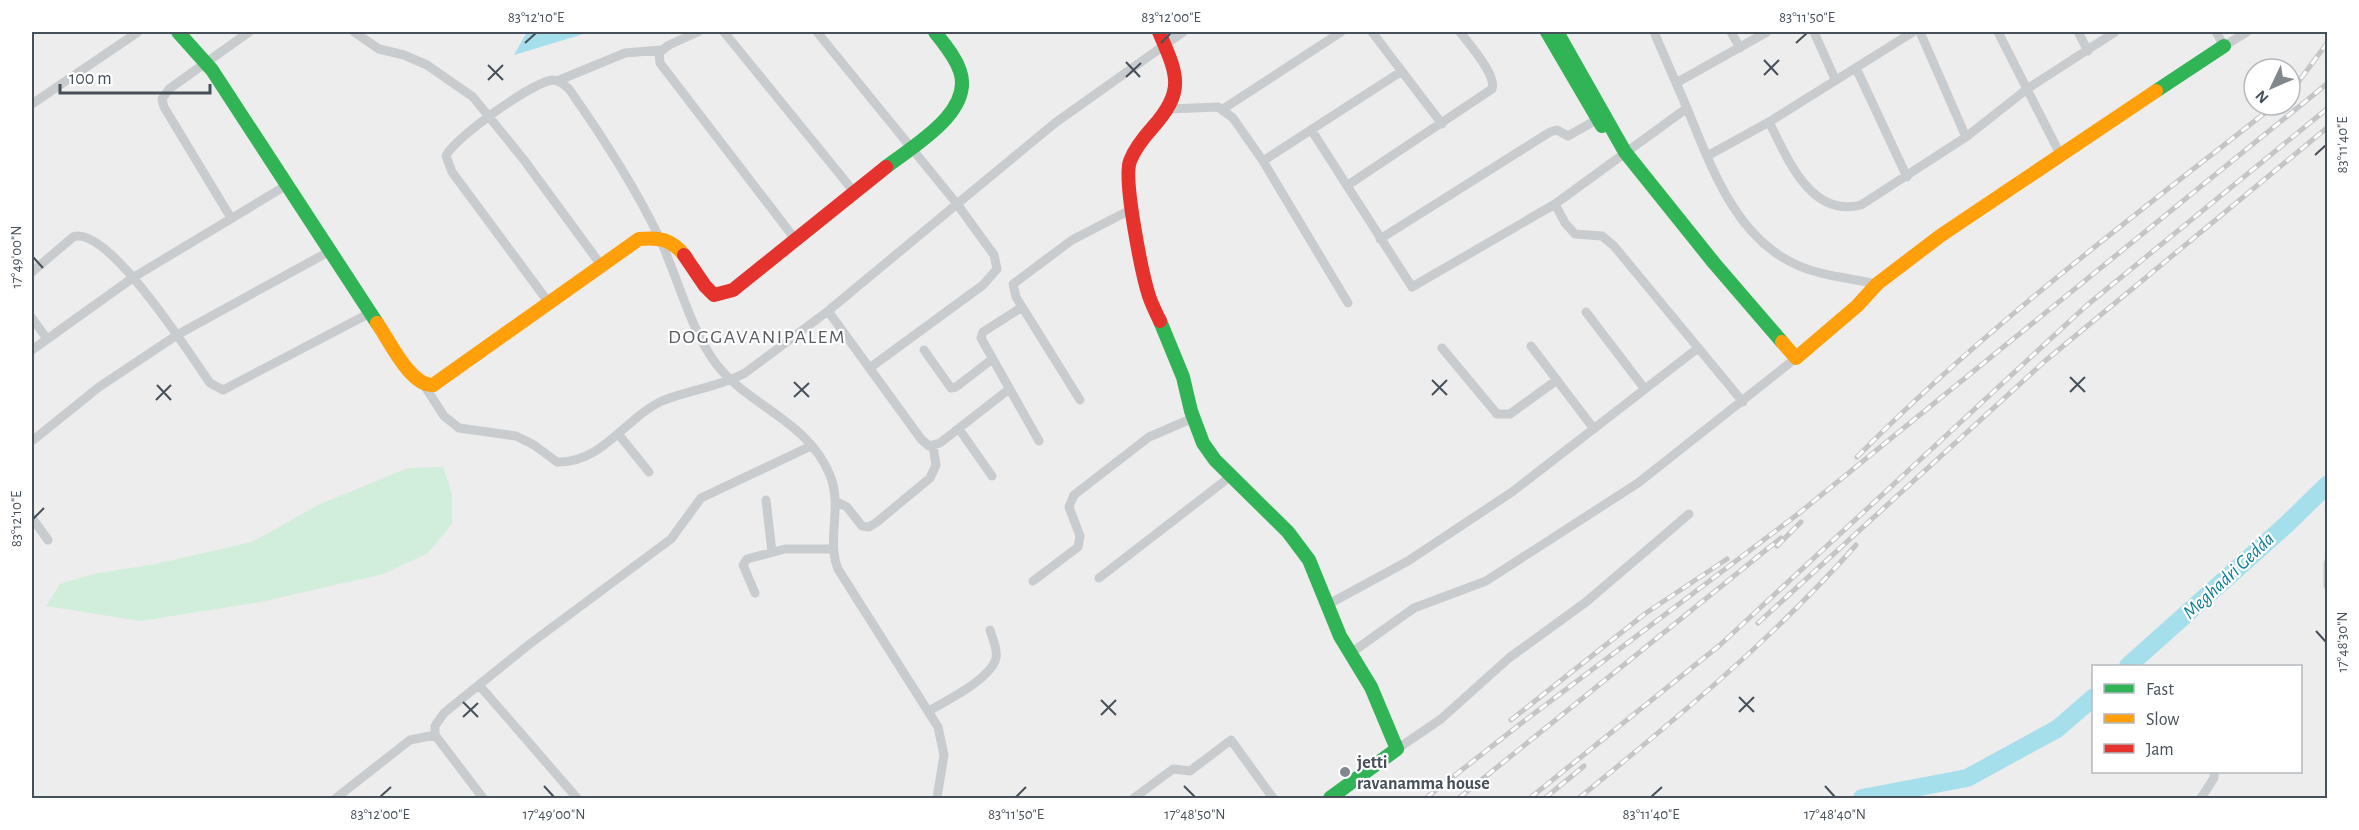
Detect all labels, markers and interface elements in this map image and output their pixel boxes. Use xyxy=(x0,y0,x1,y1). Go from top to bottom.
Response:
text: 83°12'10"E xyxy=(508,10,564,25)
text: 83°12'00"E xyxy=(1141,10,1201,25)
text: 83°11'50"E xyxy=(1779,10,1835,25)
scale bar xyxy=(60,57,210,95)
north arrow xyxy=(2242,57,2302,117)
text: 100 m xyxy=(69,70,112,88)
text: N xyxy=(2252,87,2272,106)
text: 83°11'40"E xyxy=(2335,116,2350,174)
text: 17°49'00"N xyxy=(9,226,24,288)
district label: DOGGAVANIPALEM xyxy=(668,327,846,347)
text: 83°12'10"E xyxy=(9,491,24,547)
water label: Meghadri Gedda xyxy=(2179,529,2278,623)
text: 17°48'30"N xyxy=(2335,611,2350,673)
legend xyxy=(2092,665,2302,773)
text: Fast xyxy=(2146,681,2174,699)
text: Slow xyxy=(2146,711,2179,729)
text: Jam xyxy=(2146,741,2174,759)
place label: jetti ravanamma house xyxy=(1357,754,1490,793)
marker: jetti ravanamma house xyxy=(1338,765,1352,779)
text: 83°12'00"E xyxy=(350,807,410,822)
text: 17°49'00"N xyxy=(523,807,585,822)
text: 83°11'50"E xyxy=(988,807,1044,822)
text: 17°48'50"N xyxy=(1164,807,1226,822)
text: 83°11'40"E xyxy=(1622,807,1680,822)
text: 17°48'40"N xyxy=(1804,807,1866,822)

